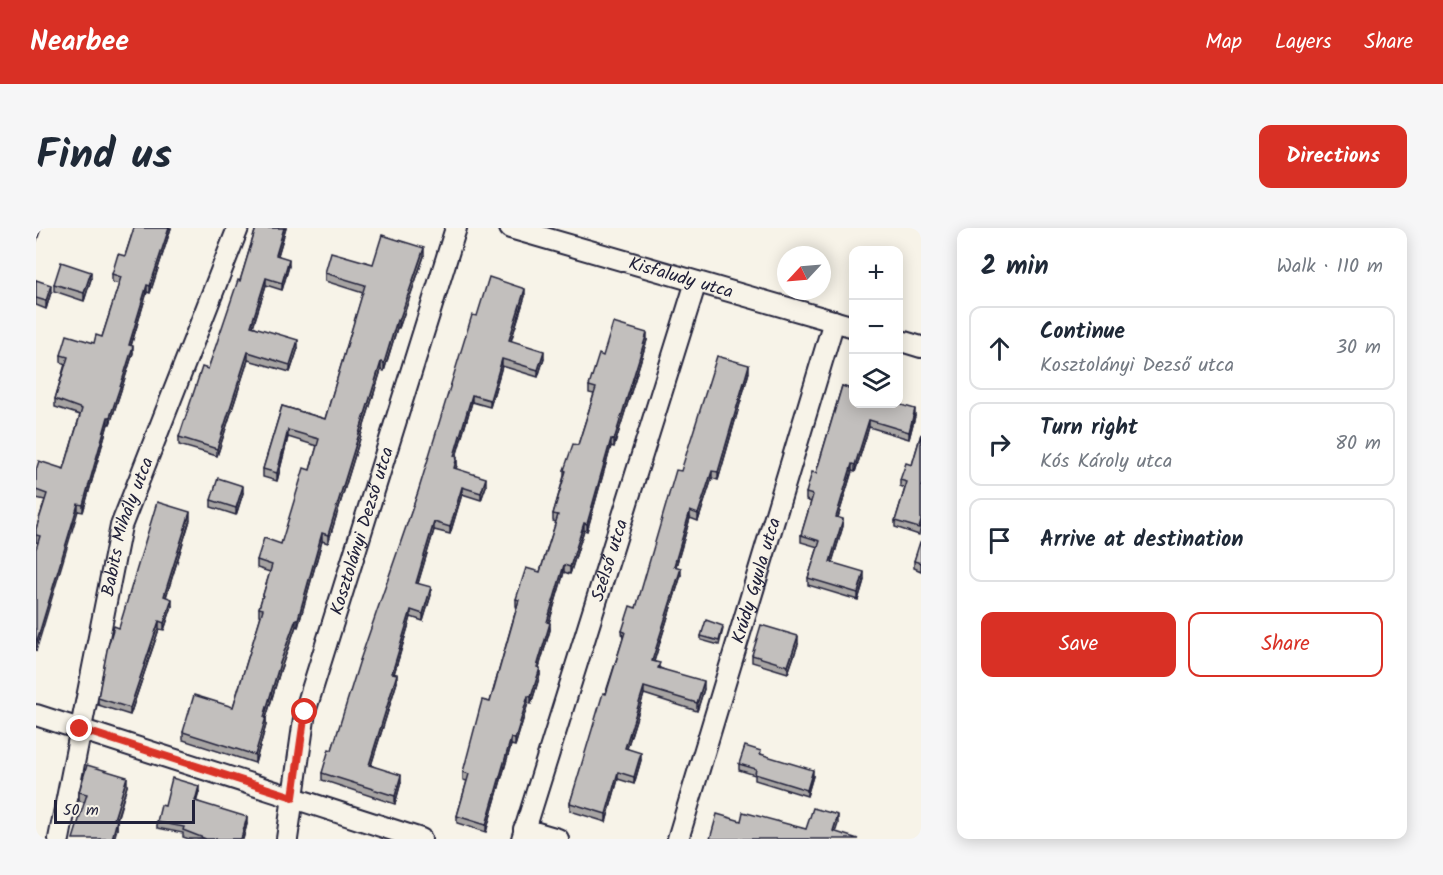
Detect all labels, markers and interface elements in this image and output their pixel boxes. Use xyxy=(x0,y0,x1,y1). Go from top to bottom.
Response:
text: Nearbee xyxy=(30,20,129,65)
text: Map xyxy=(1205,26,1242,59)
text: Layers xyxy=(1275,26,1331,59)
text: Share xyxy=(1364,26,1413,59)
text: Find us xyxy=(36,123,172,190)
button: Directions xyxy=(1259,125,1407,188)
north arrow xyxy=(777,246,831,300)
map controls xyxy=(849,246,903,408)
button: + xyxy=(849,246,903,300)
text: 2 min xyxy=(981,246,1049,288)
street label: Kisfaludy utca xyxy=(625,250,736,307)
text: Walk · 110 m xyxy=(1276,251,1383,283)
button: − xyxy=(849,300,903,354)
text: Continue xyxy=(1040,315,1125,350)
icon: ahead xyxy=(983,332,1016,365)
text: 30 m xyxy=(1336,332,1381,364)
text: Kosztolányi Dezső utca xyxy=(1040,350,1234,382)
button: layers xyxy=(849,354,903,408)
text: Turn right xyxy=(1040,411,1138,446)
icon: right xyxy=(983,428,1016,461)
text: 80 m xyxy=(1335,428,1381,460)
street label: Kosztolányi Dezső utca xyxy=(323,444,403,619)
text: Kós Károly utca xyxy=(1040,446,1172,478)
street label: Babits Mihály utca xyxy=(94,453,163,599)
street label: Krúdy Gyula utca xyxy=(725,514,790,647)
street label: Szélső utca xyxy=(584,516,637,606)
text: Arrive at destination xyxy=(1040,523,1243,558)
icon: arrive xyxy=(983,524,1016,557)
button: Save xyxy=(981,612,1176,677)
button: Share xyxy=(1188,612,1383,677)
route start xyxy=(291,698,317,724)
route end xyxy=(66,715,92,741)
scale bar xyxy=(54,797,195,824)
text: 50 m xyxy=(63,798,99,823)

